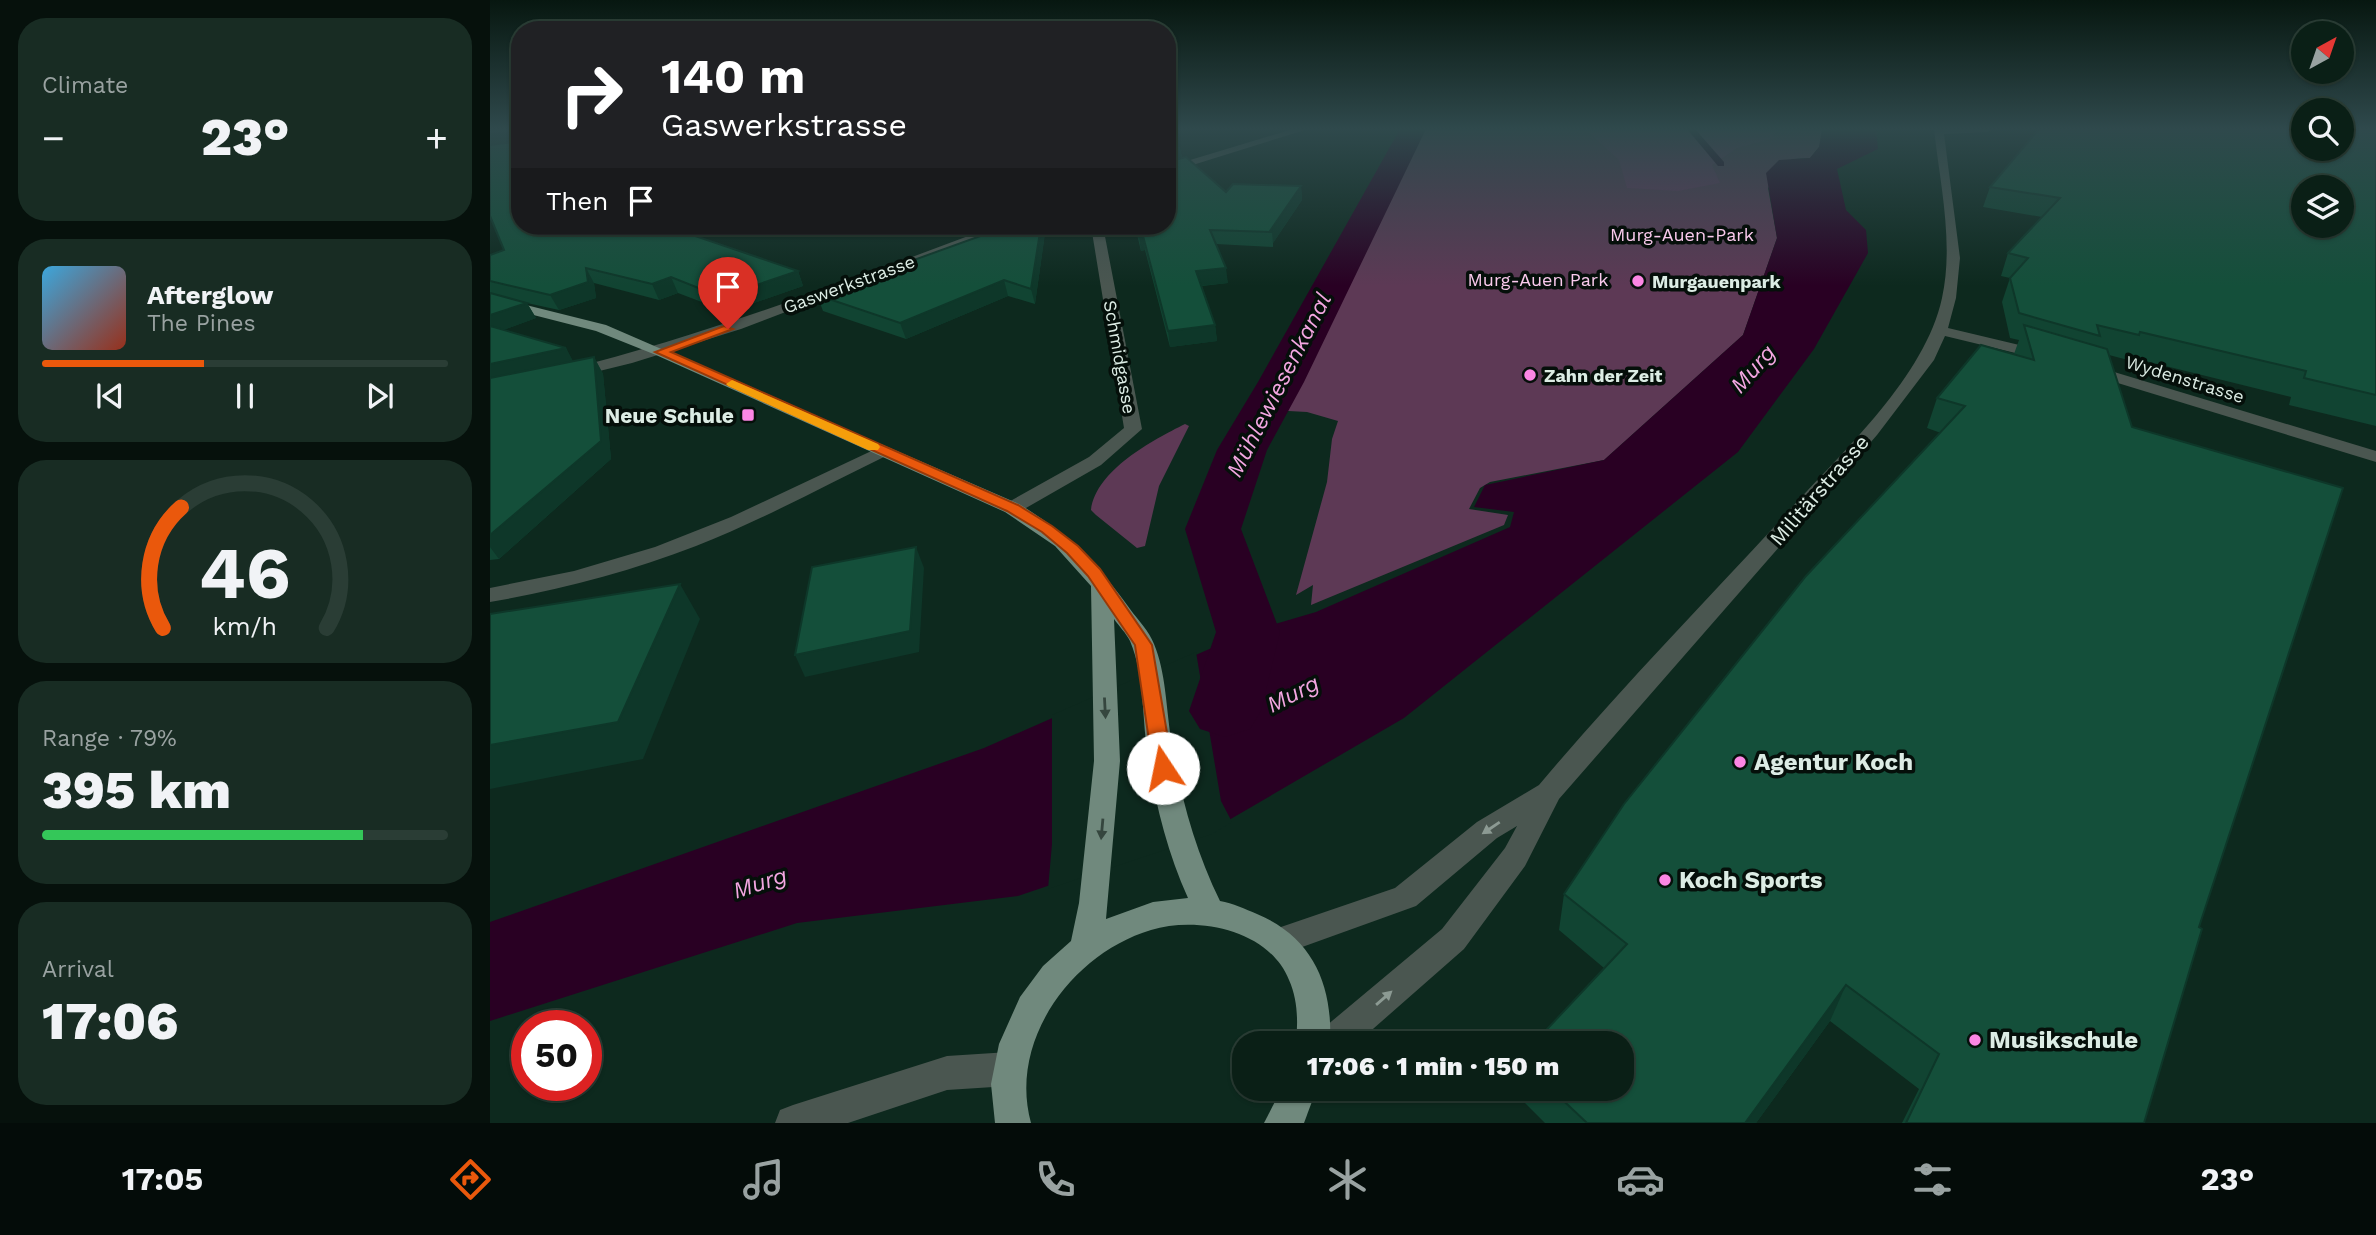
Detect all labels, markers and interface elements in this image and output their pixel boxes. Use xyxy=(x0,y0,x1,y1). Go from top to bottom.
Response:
north arrow xyxy=(2291,21,2354,84)
map controls xyxy=(2291,21,2354,238)
text: 140 m xyxy=(661,47,805,105)
icon: right xyxy=(546,49,637,140)
text: Climate xyxy=(42,72,128,99)
button: search xyxy=(2291,98,2354,161)
text: Gaswerkstrasse xyxy=(661,106,907,144)
text: 23° xyxy=(201,107,289,168)
text: − xyxy=(42,116,65,160)
text: + xyxy=(425,116,448,160)
button: layers xyxy=(2291,175,2354,238)
icon: arrive xyxy=(622,182,660,220)
text: Then xyxy=(546,186,608,216)
park label: Murg-Auen-Park xyxy=(1610,224,1754,245)
street label: Gaswerkstrasse xyxy=(780,250,918,318)
pin xyxy=(698,257,758,329)
icon: arrive xyxy=(709,268,747,306)
park label: Murg-Auen Park xyxy=(1468,269,1608,290)
place label: Murgauenpark xyxy=(1652,271,1782,292)
marker: Murgauenpark xyxy=(1630,273,1646,289)
text: Afterglow xyxy=(147,280,273,310)
water label: Mühlewiesenkanal xyxy=(1221,288,1337,482)
street label: Schmidgasse xyxy=(1100,298,1140,416)
text: The Pines xyxy=(147,310,256,337)
water label: Murg xyxy=(1725,339,1781,399)
street label: Wydenstrasse xyxy=(2123,351,2247,407)
place label: Zahn der Zeit xyxy=(1544,365,1663,386)
marker: Zahn der Zeit xyxy=(1522,367,1538,383)
icon: previous xyxy=(91,377,129,415)
icon: pause xyxy=(226,377,264,415)
icon: next xyxy=(361,377,399,415)
place label: Neue Schule xyxy=(605,403,734,428)
marker: Neue Schule xyxy=(740,407,756,423)
street label: Militärstrasse xyxy=(1764,429,1874,551)
text: 46 xyxy=(199,530,291,616)
text: km/h xyxy=(213,611,277,640)
water label: Murg xyxy=(1262,669,1324,719)
one-way arrow xyxy=(1100,697,1111,719)
text: Range · 79% xyxy=(42,725,177,752)
position arrow xyxy=(1126,731,1200,805)
place label: Agentur Koch xyxy=(1754,748,1913,776)
marker: Agentur Koch xyxy=(1732,754,1748,770)
text: 395 km xyxy=(42,760,231,821)
one-way arrow xyxy=(1096,818,1107,840)
one-way arrow xyxy=(1482,821,1501,834)
water label: Murg xyxy=(730,862,790,904)
place label: Koch Sports xyxy=(1679,866,1823,894)
marker: Koch Sports xyxy=(1657,872,1673,888)
text: Arrival xyxy=(42,956,114,983)
text: 17:06 xyxy=(42,991,178,1052)
one-way arrow xyxy=(1375,991,1392,1006)
speed limit sign: 50 xyxy=(511,1010,602,1101)
place label: Musikschule xyxy=(1989,1026,2138,1054)
marker: Musikschule xyxy=(1967,1032,1983,1048)
text: 17:06 · 1 min · 150 m xyxy=(1307,1051,1559,1081)
icon: directions xyxy=(446,1155,495,1204)
icon: music xyxy=(739,1155,788,1204)
icon: phone xyxy=(1031,1155,1080,1204)
icon: climate xyxy=(1323,1155,1372,1204)
icon: car xyxy=(1616,1155,1665,1204)
icon: filters xyxy=(1908,1155,1957,1204)
text: 17:05 xyxy=(122,1160,203,1198)
text: 23° xyxy=(2200,1160,2254,1198)

